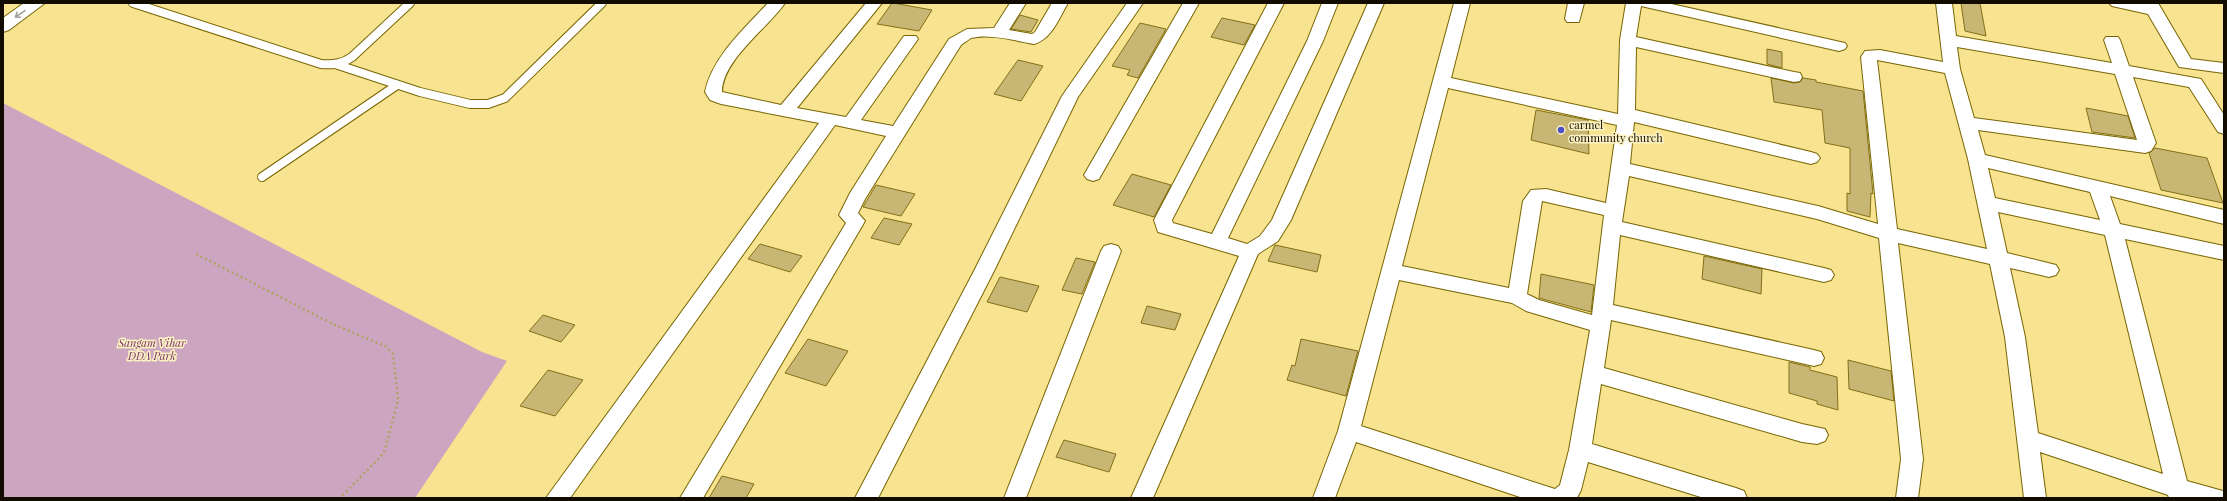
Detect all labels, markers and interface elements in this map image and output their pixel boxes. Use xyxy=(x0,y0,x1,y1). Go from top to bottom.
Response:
one-way arrow xyxy=(14,10,25,18)
place label: carmel community church xyxy=(1569,117,1663,145)
marker: carmel community church xyxy=(1556,125,1566,135)
park label: Sangam Vihar DDA Park xyxy=(117,335,186,363)

